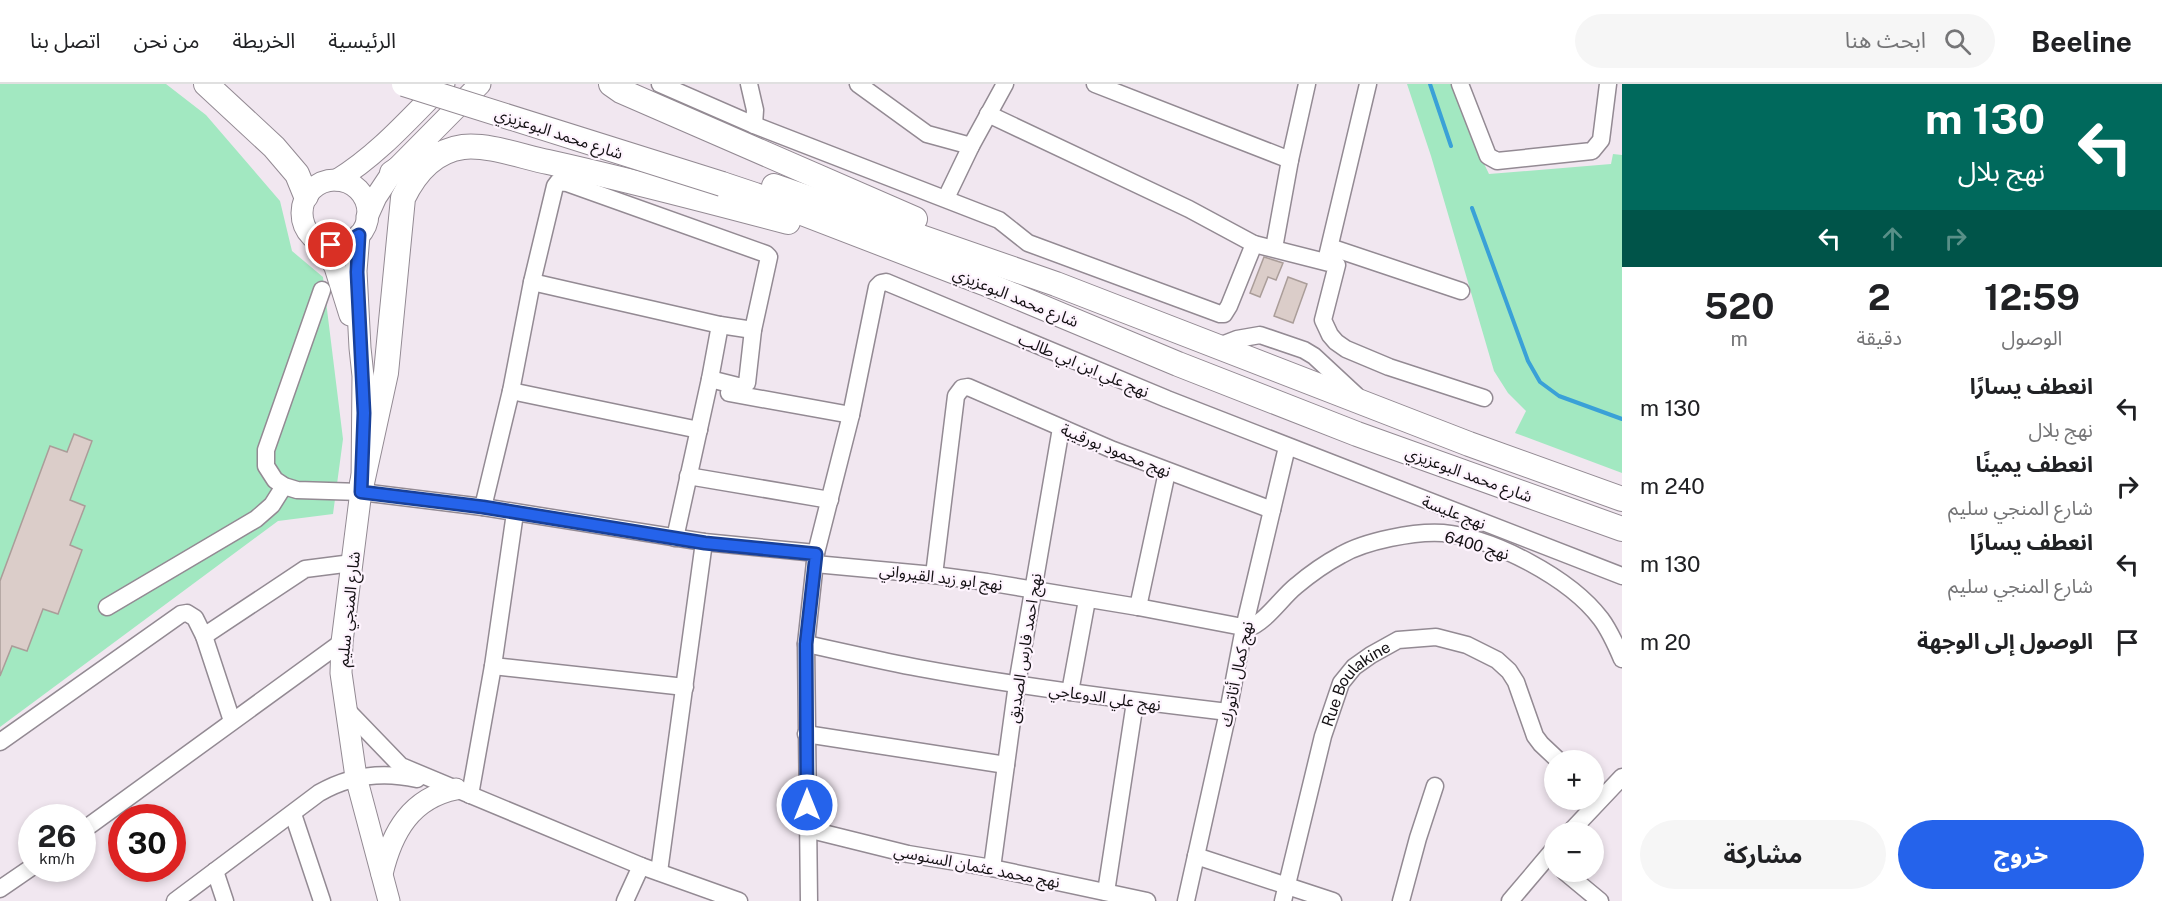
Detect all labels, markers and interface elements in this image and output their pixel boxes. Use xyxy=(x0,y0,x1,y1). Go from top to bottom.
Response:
search box xyxy=(1575,14,1995,68)
icon: search xyxy=(1941,25,1974,58)
text: Beeline xyxy=(2031,25,2132,58)
text: ابحث هنا xyxy=(1845,27,1926,53)
text: اتصل بنا xyxy=(30,28,101,53)
text: من نحن xyxy=(134,28,199,53)
text: الخريطة xyxy=(232,28,295,53)
text: الرئيسية xyxy=(328,28,396,53)
text: 130 m xyxy=(1925,94,2045,143)
street label: شارع محمد البوعزيزي xyxy=(491,104,625,166)
icon: left xyxy=(2066,108,2144,186)
text: نهج بلال xyxy=(1958,155,2045,187)
pin xyxy=(305,219,356,270)
icon: left xyxy=(1813,222,1846,255)
icon: ahead xyxy=(1876,222,1909,255)
icon: right xyxy=(1939,222,1972,255)
icon: arrive xyxy=(314,228,347,261)
street label: شارع محمد البوعزيزي xyxy=(949,264,1081,334)
text: 2 xyxy=(1868,276,1891,318)
text: 12:59 xyxy=(1984,276,2080,318)
text: 520 xyxy=(1704,285,1774,327)
text: دقيقة xyxy=(1856,326,1902,350)
text: الوصول xyxy=(2002,326,2062,350)
text: m xyxy=(1731,327,1748,351)
street label: نهج علي ابن ابي طالب xyxy=(1015,329,1152,404)
text: انعطف يسارًا xyxy=(1970,373,2093,399)
icon: left xyxy=(2111,392,2144,425)
text: 130 m xyxy=(1640,395,1701,421)
text: نهج بلال xyxy=(2028,418,2093,442)
street label: نهج محمود بورقيبة xyxy=(1057,420,1174,484)
street label: شارع محمد البوعزيزي xyxy=(1402,443,1535,509)
text: انعطف يمينًا xyxy=(1976,451,2093,477)
icon: right xyxy=(2111,470,2144,503)
text: 240 m xyxy=(1640,473,1705,499)
street label: نهج عليسة xyxy=(1418,492,1488,536)
text: شارع المنجي سليم xyxy=(1948,496,2093,520)
street label: نهج 6400 xyxy=(1442,527,1511,567)
text: انعطف يسارًا xyxy=(1970,529,2093,555)
icon: left xyxy=(2111,548,2144,581)
street label: شارع المنجي سليم xyxy=(333,550,367,668)
text: 130 m xyxy=(1640,551,1701,577)
street label: نهج ابو زيد القيرواني xyxy=(878,561,1004,597)
street label: نهج احمد فارس الصديق xyxy=(1003,572,1049,725)
text: شارع المنجي سليم xyxy=(1948,574,2093,598)
street label: نهج كمال أتاتورك xyxy=(1216,620,1260,729)
icon: arrive xyxy=(2111,626,2144,659)
text: الوصول إلى الوجهة xyxy=(1917,628,2093,654)
text: 20 m xyxy=(1640,629,1691,655)
street label: Rue Boulakine xyxy=(1318,637,1394,729)
street label: نهج علي الدوعاجي xyxy=(1047,680,1162,718)
map controls xyxy=(1544,750,1604,882)
button: + xyxy=(1544,750,1604,810)
position arrow xyxy=(775,773,839,837)
speed limit sign: 30 xyxy=(108,804,186,882)
text: 26 xyxy=(38,818,76,854)
button: مشاركة xyxy=(1640,820,1886,889)
button: خروج xyxy=(1898,820,2144,889)
button: − xyxy=(1544,822,1604,882)
street label: نهج محمد عثمان السنوسي xyxy=(892,841,1061,895)
text: km/h xyxy=(39,850,75,867)

